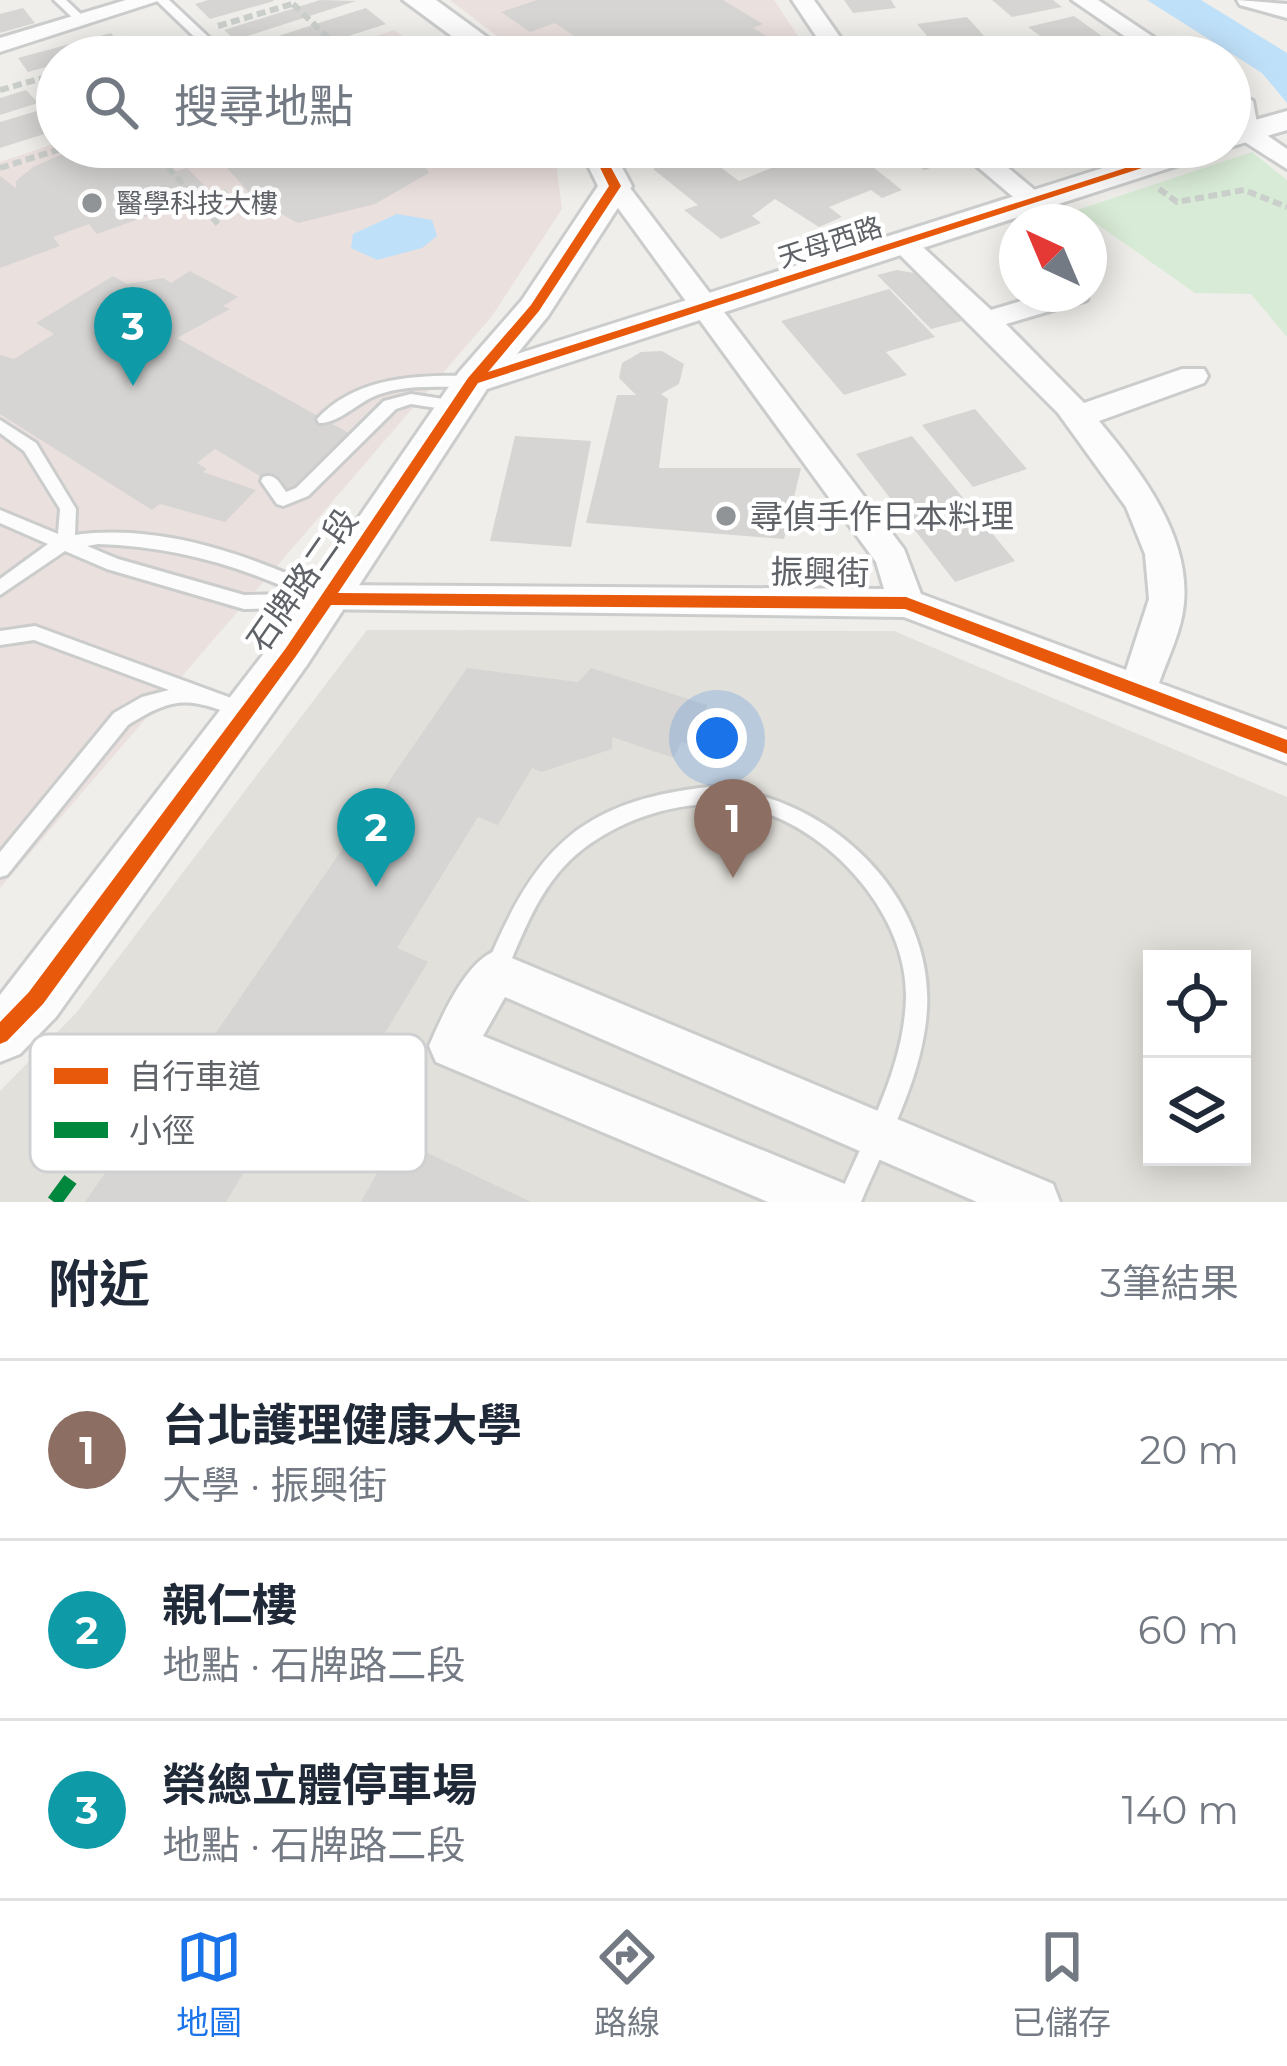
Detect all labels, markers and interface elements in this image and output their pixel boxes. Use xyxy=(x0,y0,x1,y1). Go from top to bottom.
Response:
search box xyxy=(36,36,1251,168)
icon: search xyxy=(78,69,144,135)
text: 搜尋地點 xyxy=(174,78,354,133)
place label: 醫學科技大樓 xyxy=(116,187,278,220)
marker: 醫學科技大樓 xyxy=(79,190,105,216)
north arrow xyxy=(999,204,1107,312)
street label: 天母西路 xyxy=(774,210,886,274)
pin: 3 xyxy=(94,287,172,386)
place label: 尋偵手作日本料理 xyxy=(750,496,1014,536)
street label: 石牌路二段 xyxy=(238,501,366,659)
marker: 尋偵手作日本料理 xyxy=(713,503,739,529)
street label: 振興街 xyxy=(770,551,870,593)
your location xyxy=(687,708,747,768)
pin: 1 xyxy=(694,779,772,878)
pin: 2 xyxy=(337,788,415,887)
map controls xyxy=(1143,950,1251,1166)
button: locate xyxy=(1143,950,1251,1058)
legend xyxy=(30,1034,426,1172)
text: 自行車道 xyxy=(129,1056,261,1096)
button: layers xyxy=(1143,1058,1251,1166)
text: 小徑 xyxy=(129,1110,195,1150)
text: 附近 xyxy=(48,1253,150,1315)
text: 3筆結果 xyxy=(1100,1259,1239,1307)
text: 台北護理健康大學 xyxy=(162,1397,522,1452)
text: 1 xyxy=(79,1426,95,1474)
text: 20 m xyxy=(1140,1426,1239,1474)
text: 大學 · 振興街 xyxy=(162,1461,387,1509)
text: 親仁樓 xyxy=(162,1577,297,1632)
text: 2 xyxy=(75,1606,99,1654)
text: 60 m xyxy=(1138,1606,1239,1654)
text: 地點 · 石牌路二段 xyxy=(162,1641,465,1689)
text: 榮總立體停車場 xyxy=(162,1757,477,1812)
text: 3 xyxy=(75,1786,99,1834)
text: 140 m xyxy=(1122,1786,1239,1834)
text: 地點 · 石牌路二段 xyxy=(162,1821,465,1869)
tab: 地圖 xyxy=(176,1924,242,2044)
tab: 路線 xyxy=(594,1924,660,2044)
tab: 已儲存 xyxy=(1012,1924,1111,2044)

